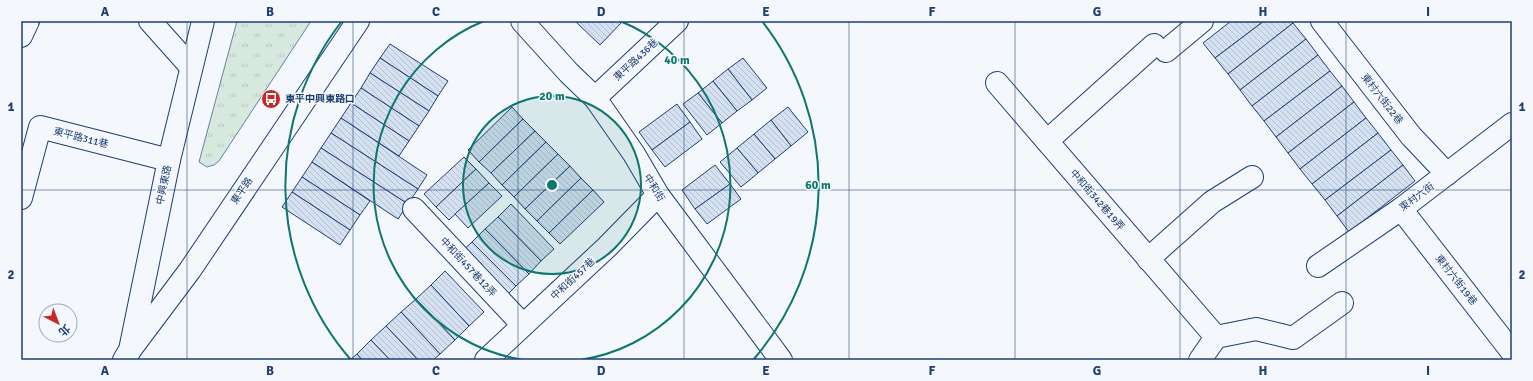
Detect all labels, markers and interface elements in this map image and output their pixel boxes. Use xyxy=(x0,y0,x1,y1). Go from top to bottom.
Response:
text: A xyxy=(101,4,110,20)
text: B xyxy=(266,4,274,20)
text: C xyxy=(432,4,440,20)
text: D xyxy=(597,4,606,20)
text: E xyxy=(762,4,770,20)
text: F xyxy=(929,4,936,20)
text: G xyxy=(1093,4,1101,20)
text: H xyxy=(1259,4,1267,20)
text: I xyxy=(1426,4,1430,20)
street label: 東平路436巷 xyxy=(611,36,661,84)
text: 40 m xyxy=(664,53,690,68)
street label: 東村六街22巷 xyxy=(1359,71,1405,127)
bus stop icon: 東平中興東路口 xyxy=(260,88,282,110)
text: 20 m xyxy=(539,89,565,104)
place label: 東平中興東路口 xyxy=(285,93,355,105)
text: 1 xyxy=(7,99,15,115)
text: 1 xyxy=(1518,99,1526,115)
street label: 東平路311巷 xyxy=(52,125,110,151)
street label: 中興東路 xyxy=(154,164,174,206)
street label: 中和街342巷19弄 xyxy=(1067,167,1127,233)
street label: 中和街 xyxy=(641,172,667,204)
street label: 東平路 xyxy=(229,175,255,207)
centre of rings xyxy=(545,178,559,192)
text: 60 m xyxy=(805,178,831,193)
street label: 東村六街 xyxy=(1397,180,1437,214)
street label: 中和街457巷12弄 xyxy=(437,235,499,299)
street label: 東村六街19巷 xyxy=(1433,252,1479,308)
street label: 中和街457巷 xyxy=(548,255,598,303)
text: 2 xyxy=(7,267,15,283)
text: 2 xyxy=(1518,267,1526,283)
north arrow xyxy=(38,303,78,343)
text: 北 xyxy=(56,322,73,339)
text: A xyxy=(101,363,110,379)
text: B xyxy=(266,363,274,379)
text: C xyxy=(432,363,440,379)
text: D xyxy=(597,363,606,379)
text: E xyxy=(762,363,770,379)
text: F xyxy=(929,363,936,379)
text: G xyxy=(1093,363,1101,379)
text: H xyxy=(1259,363,1267,379)
text: I xyxy=(1426,363,1430,379)

